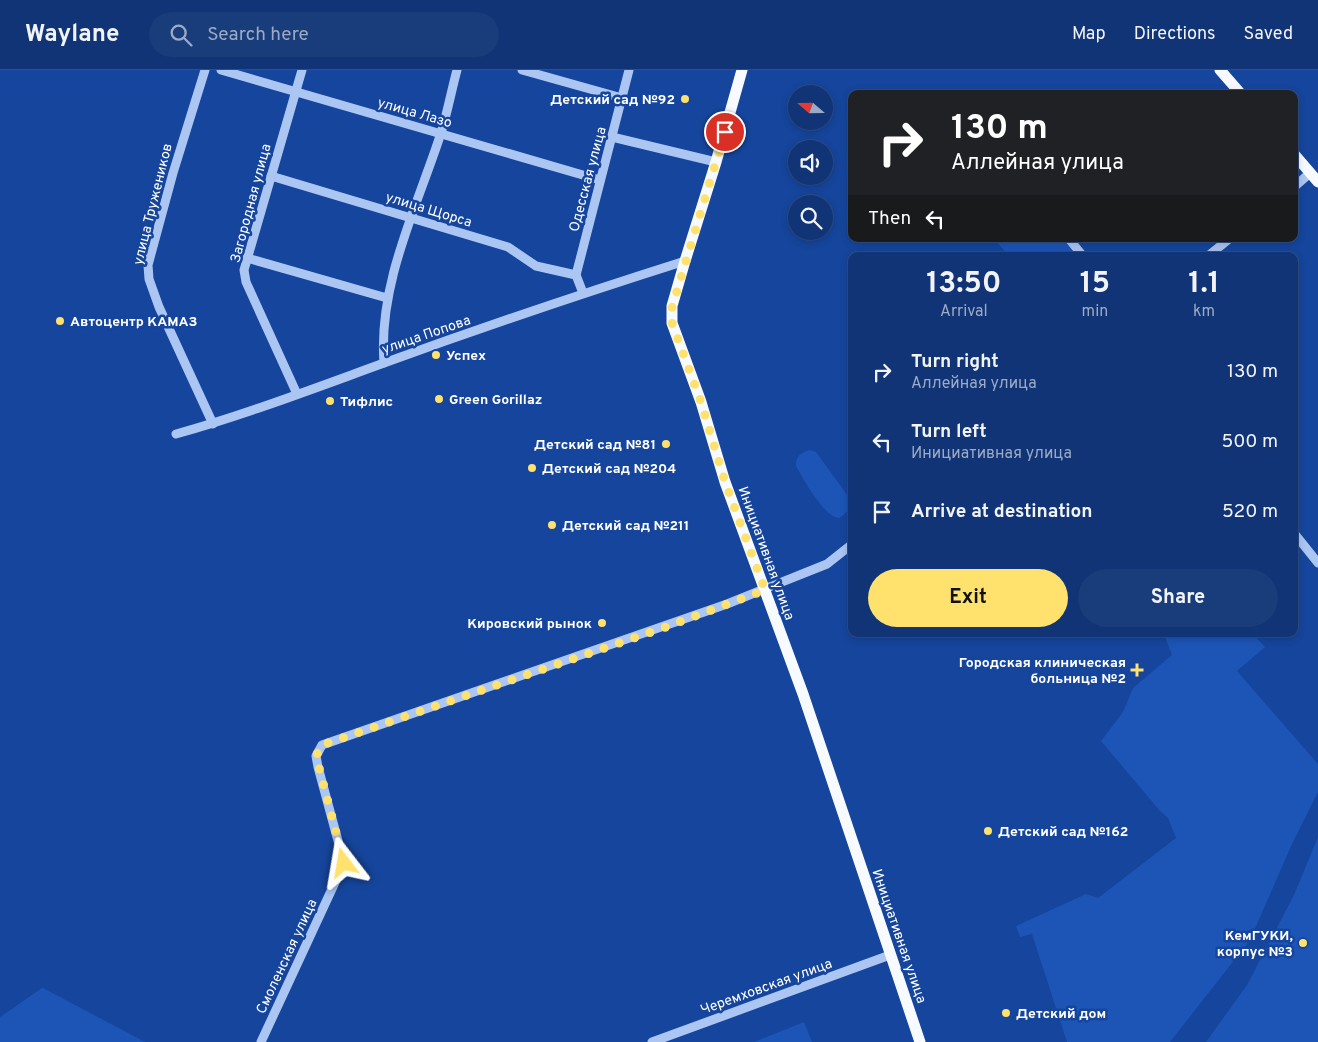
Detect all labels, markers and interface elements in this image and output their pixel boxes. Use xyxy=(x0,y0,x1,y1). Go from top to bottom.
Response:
search box xyxy=(149,12,499,57)
text: Waylane xyxy=(25,20,119,50)
icon: search xyxy=(167,21,195,49)
text: Search here xyxy=(207,23,309,47)
text: Map xyxy=(1072,23,1106,46)
text: Directions xyxy=(1134,23,1216,46)
text: Saved xyxy=(1244,23,1293,46)
north arrow xyxy=(788,85,832,130)
map controls xyxy=(788,85,833,240)
place label: Детский сад №92 xyxy=(550,92,675,109)
marker: Детский сад №92 xyxy=(679,93,691,105)
street label: улица Лазо xyxy=(375,95,454,132)
text: 130 m xyxy=(951,107,1048,151)
icon: right xyxy=(868,110,933,175)
pin xyxy=(704,111,746,153)
icon: arrive xyxy=(711,118,739,146)
street label: Одесская улица xyxy=(566,125,611,234)
button: sound xyxy=(788,140,833,185)
street label: улица Тружеников xyxy=(130,142,177,267)
street label: Загородная улица xyxy=(227,142,276,265)
text: Аллейная улица xyxy=(951,150,1124,177)
street label: улица Щорса xyxy=(383,189,474,232)
button: search xyxy=(788,195,833,240)
icon: left xyxy=(921,205,949,233)
text: Then xyxy=(868,207,911,231)
text: 13:50 xyxy=(926,266,1002,303)
text: 15 xyxy=(1080,266,1110,303)
text: 1.1 xyxy=(1188,266,1220,303)
text: Arrival xyxy=(940,302,988,322)
text: min xyxy=(1082,302,1108,322)
text: km xyxy=(1193,302,1215,322)
street label: улица Попова xyxy=(380,312,473,359)
place label: Автоцентр КАМАЗ xyxy=(70,314,198,331)
marker: Автоцентр КАМАЗ xyxy=(54,315,66,327)
place label: Успех xyxy=(446,348,486,365)
marker: Успех xyxy=(430,349,442,361)
text: Turn right xyxy=(911,350,999,374)
icon: right xyxy=(868,358,896,386)
text: 130 m xyxy=(1227,360,1278,384)
text: Аллейная улица xyxy=(911,374,1037,394)
place label: Green Gorillaz xyxy=(449,392,542,409)
marker: Green Gorillaz xyxy=(433,393,445,405)
place label: Тифлис xyxy=(340,394,393,411)
marker: Тифлис xyxy=(324,395,336,407)
text: Turn left xyxy=(911,420,987,444)
icon: left xyxy=(868,428,896,456)
text: 500 m xyxy=(1221,430,1278,454)
place label: Детский сад №81 xyxy=(534,437,656,454)
marker: Детский сад №81 xyxy=(660,438,672,450)
text: Инициативная улица xyxy=(911,444,1072,464)
place label: Детский сад №204 xyxy=(542,461,676,478)
marker: Детский сад №204 xyxy=(526,462,538,474)
street label: Инициативная улица xyxy=(734,484,798,623)
icon: arrive xyxy=(868,498,896,526)
text: Arrive at destination xyxy=(911,500,1092,524)
text: 520 m xyxy=(1222,500,1278,524)
place label: Детский сад №211 xyxy=(562,518,689,535)
marker: Детский сад №211 xyxy=(546,519,558,531)
button: Exit xyxy=(868,569,1068,627)
button: Share xyxy=(1078,569,1278,627)
place label: Кировский рынок xyxy=(467,616,592,633)
marker: Кировский рынок xyxy=(596,617,608,629)
place label: Городская клиническая больница №2 xyxy=(959,655,1126,688)
marker: Городская клиническая больница №2 xyxy=(1130,663,1144,677)
place label: Детский сад №162 xyxy=(998,824,1128,841)
marker: Детский сад №162 xyxy=(982,825,994,837)
position arrow xyxy=(317,836,369,888)
street label: Инициативная улица xyxy=(868,867,930,1006)
street label: Смоленская улица xyxy=(253,896,321,1017)
place label: КемГУКИ, корпус №3 xyxy=(1217,928,1293,961)
marker: КемГУКИ, корпус №3 xyxy=(1297,937,1309,949)
street label: Черемховская улица xyxy=(698,956,835,1019)
place label: Детский дом xyxy=(1016,1006,1106,1023)
marker: Детский дом xyxy=(1000,1007,1012,1019)

